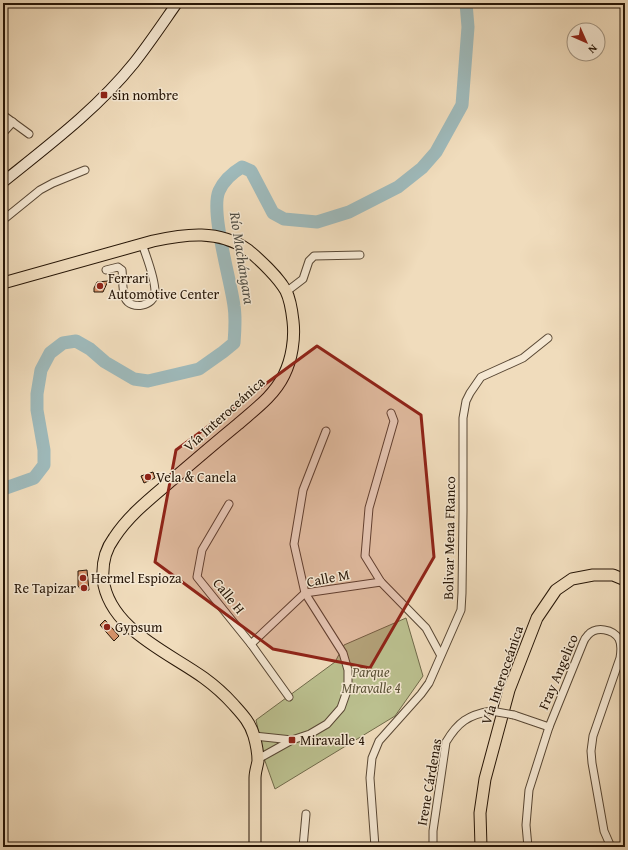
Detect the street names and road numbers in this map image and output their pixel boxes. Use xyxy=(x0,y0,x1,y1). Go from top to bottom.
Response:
street label: Vía Interoceánica xyxy=(179,372,269,456)
street label: Bolivar Mena FRanco xyxy=(438,476,460,600)
street label: Calle M xyxy=(305,564,351,592)
street label: Calle H xyxy=(208,574,250,618)
street label: Vía Interoceánica xyxy=(476,623,528,727)
street label: Fray Angelico xyxy=(533,631,583,713)
street label: Irene Cárdenas xyxy=(412,737,446,827)

